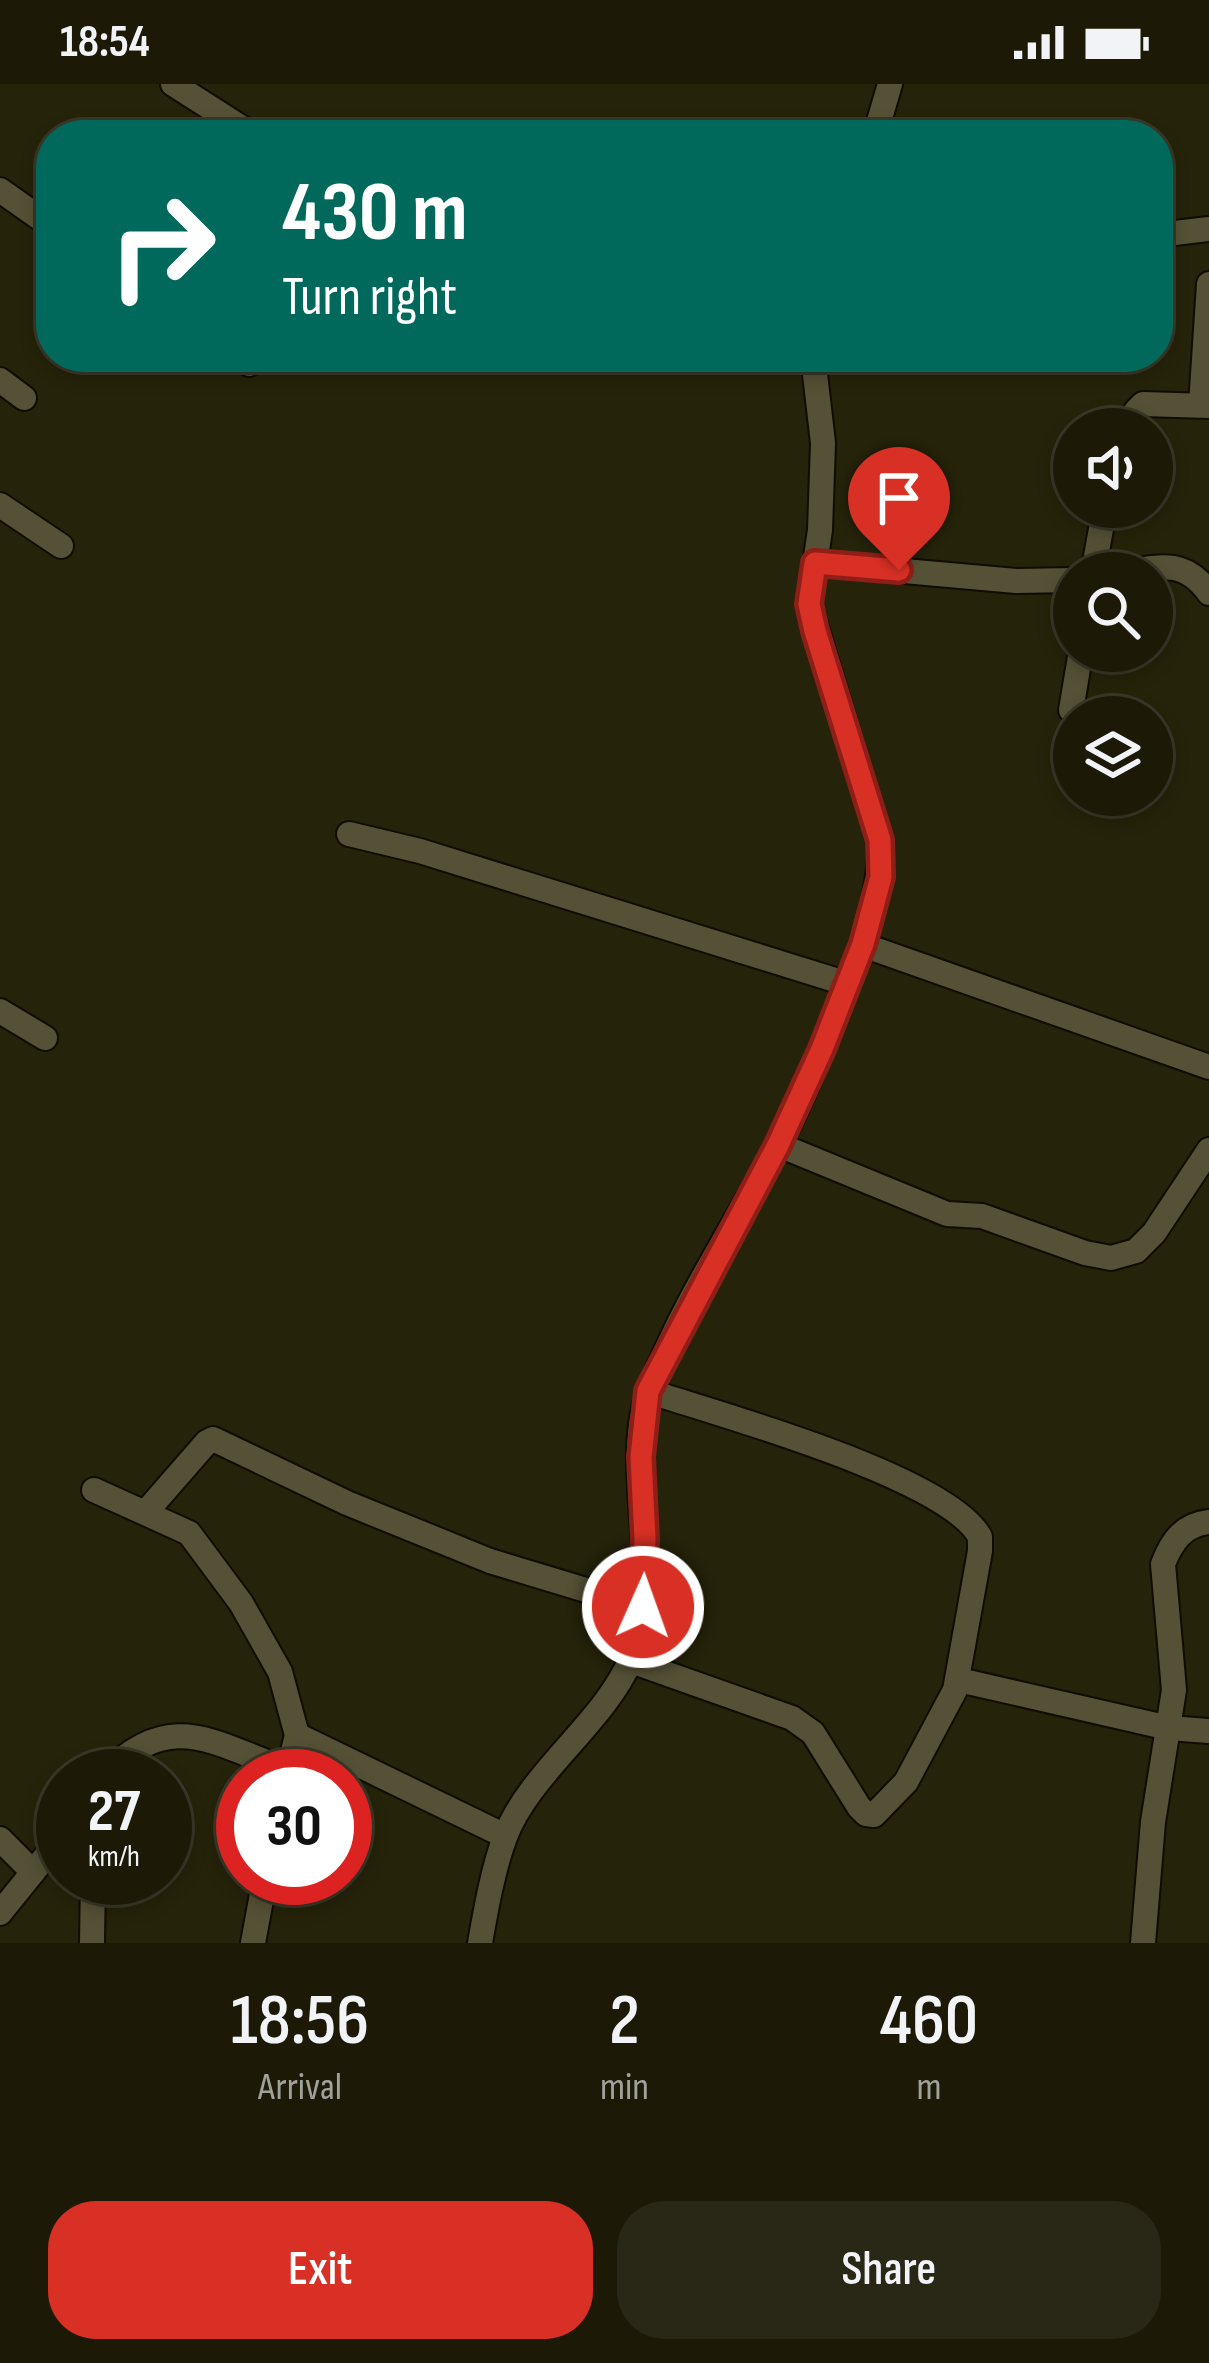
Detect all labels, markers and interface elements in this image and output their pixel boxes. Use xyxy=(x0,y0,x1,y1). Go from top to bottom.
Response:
text: 18:54 xyxy=(60,15,150,70)
text: 430 m xyxy=(282,163,468,264)
icon: right xyxy=(84,168,240,324)
text: Turn right xyxy=(282,265,457,330)
map controls xyxy=(1053,408,1173,816)
button: sound xyxy=(1053,408,1173,528)
pin xyxy=(848,447,950,570)
icon: arrive xyxy=(866,465,932,531)
button: search xyxy=(1053,552,1173,672)
button: layers xyxy=(1053,696,1173,816)
position arrow xyxy=(580,1544,706,1670)
speed limit sign: 30 xyxy=(216,1749,372,1905)
text: 27 xyxy=(88,1776,140,1848)
text: km/h xyxy=(88,1839,140,1875)
text: 18:56 xyxy=(231,1978,369,2065)
text: 2 xyxy=(609,1978,640,2065)
text: 460 xyxy=(880,1978,978,2065)
text: Arrival xyxy=(258,2064,342,2111)
text: min xyxy=(600,2064,649,2111)
text: m xyxy=(916,2064,941,2111)
button: Exit xyxy=(48,2201,593,2339)
button: Share xyxy=(617,2201,1161,2339)

